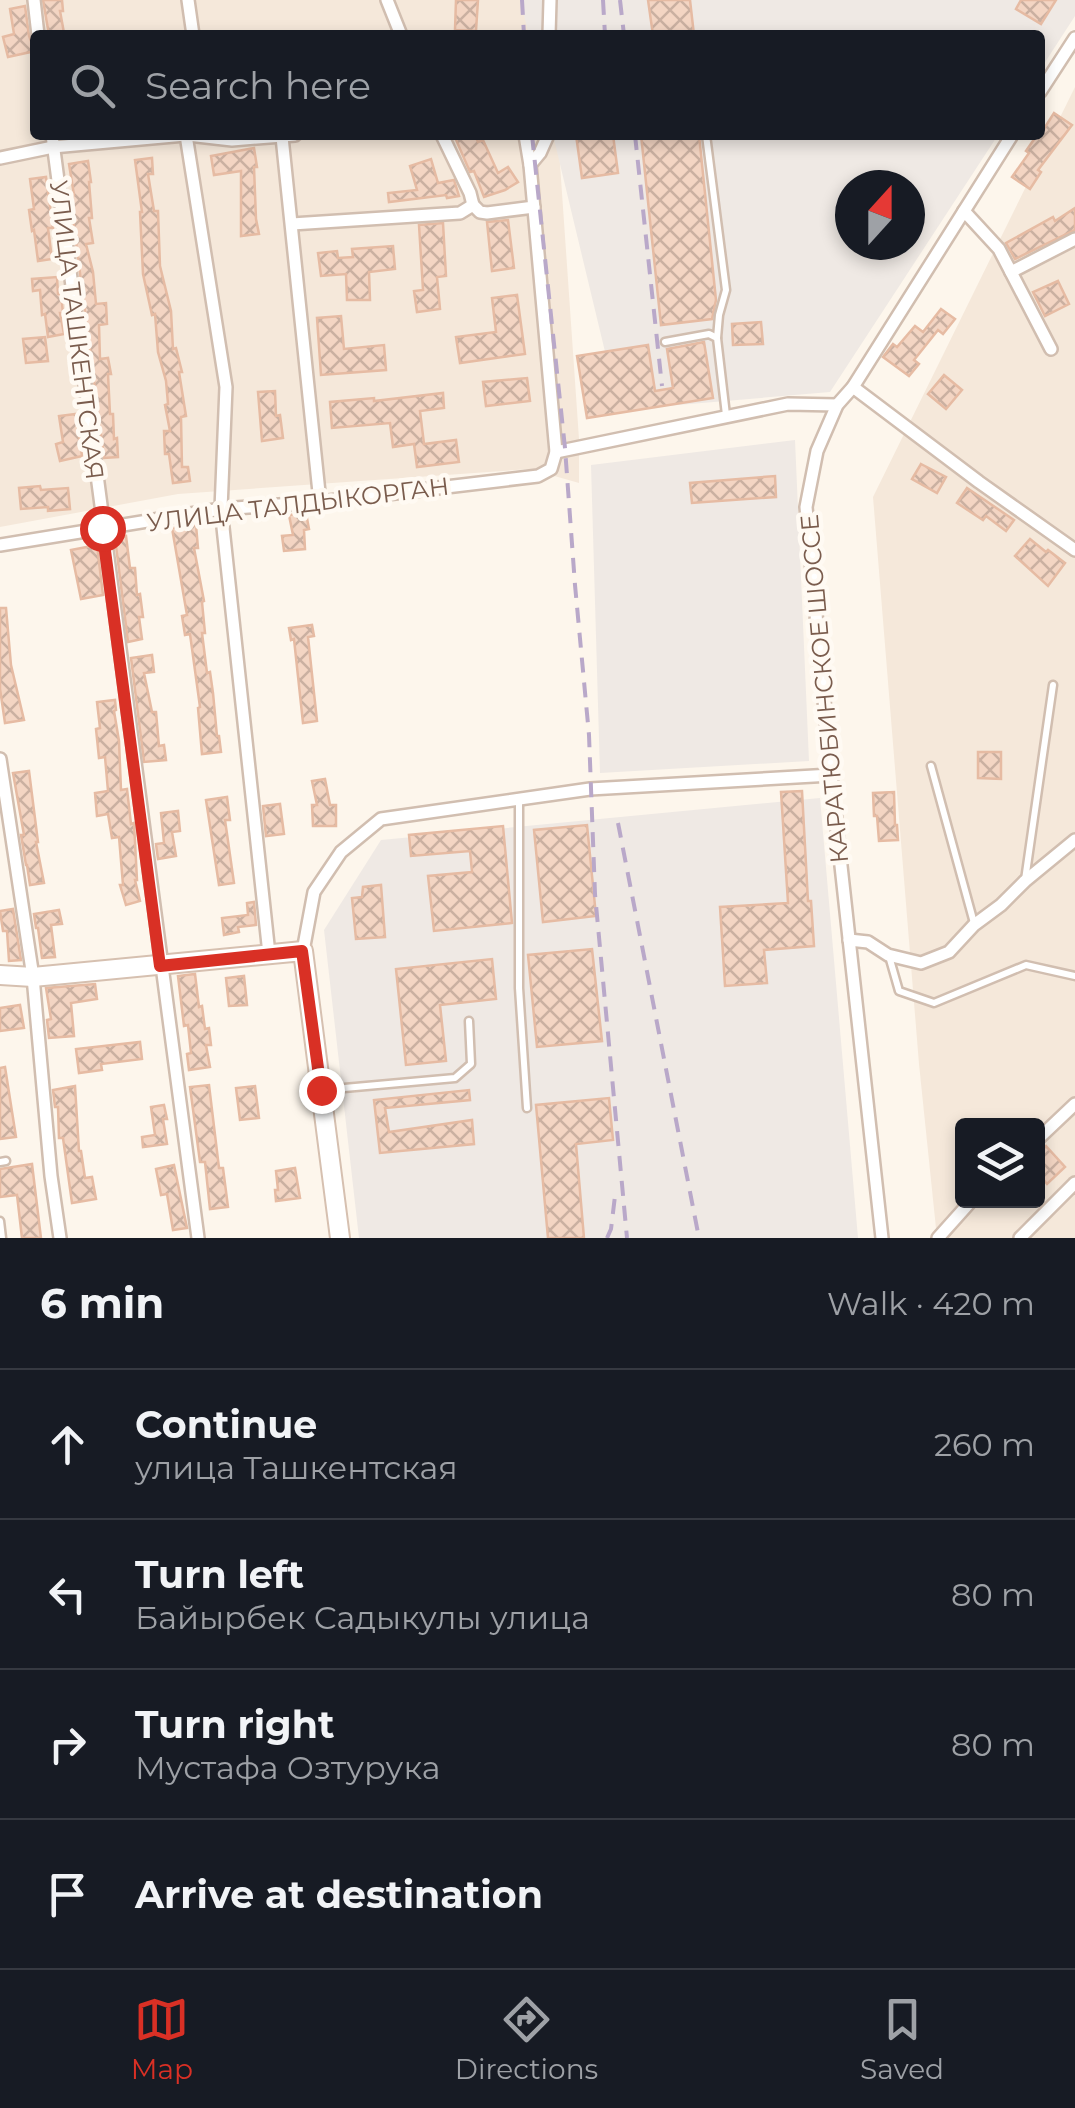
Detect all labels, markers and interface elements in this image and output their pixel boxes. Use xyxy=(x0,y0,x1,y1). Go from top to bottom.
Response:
search box xyxy=(30,30,1045,140)
icon: search xyxy=(65,58,120,113)
text: Search here xyxy=(145,62,371,109)
north arrow xyxy=(835,170,925,260)
street label: УЛИЦА ТАШКЕНТСКАЯ xyxy=(44,179,110,481)
street label: УЛИЦА ТАЛДЫКОРГАН xyxy=(145,471,451,537)
route start xyxy=(80,506,126,552)
street label: КАРАТЮБИНСКОЕ ШОССЕ xyxy=(794,513,854,865)
route end xyxy=(299,1068,345,1114)
map controls xyxy=(955,1118,1045,1208)
button: layers xyxy=(955,1118,1045,1208)
text: 6 min xyxy=(40,1277,164,1329)
text: Walk · 420 m xyxy=(827,1284,1035,1323)
text: Continue xyxy=(135,1401,317,1448)
icon: ahead xyxy=(40,1417,95,1472)
text: 260 m xyxy=(934,1425,1035,1464)
text: улица Ташкентская xyxy=(135,1448,458,1487)
text: Turn left xyxy=(135,1551,304,1598)
icon: left xyxy=(40,1567,95,1622)
text: 80 m xyxy=(951,1575,1035,1614)
text: Байырбек Садыкулы улица xyxy=(135,1598,590,1637)
text: Turn right xyxy=(135,1701,334,1748)
icon: right xyxy=(40,1717,95,1772)
text: 80 m xyxy=(951,1725,1035,1764)
text: Мустафа Озтурука xyxy=(135,1748,440,1787)
icon: arrive xyxy=(40,1867,95,1922)
text: Arrive at destination xyxy=(135,1871,543,1918)
tab: Map xyxy=(131,1992,193,2086)
tab: Directions xyxy=(455,1992,598,2086)
tab: Saved xyxy=(860,1992,944,2086)

